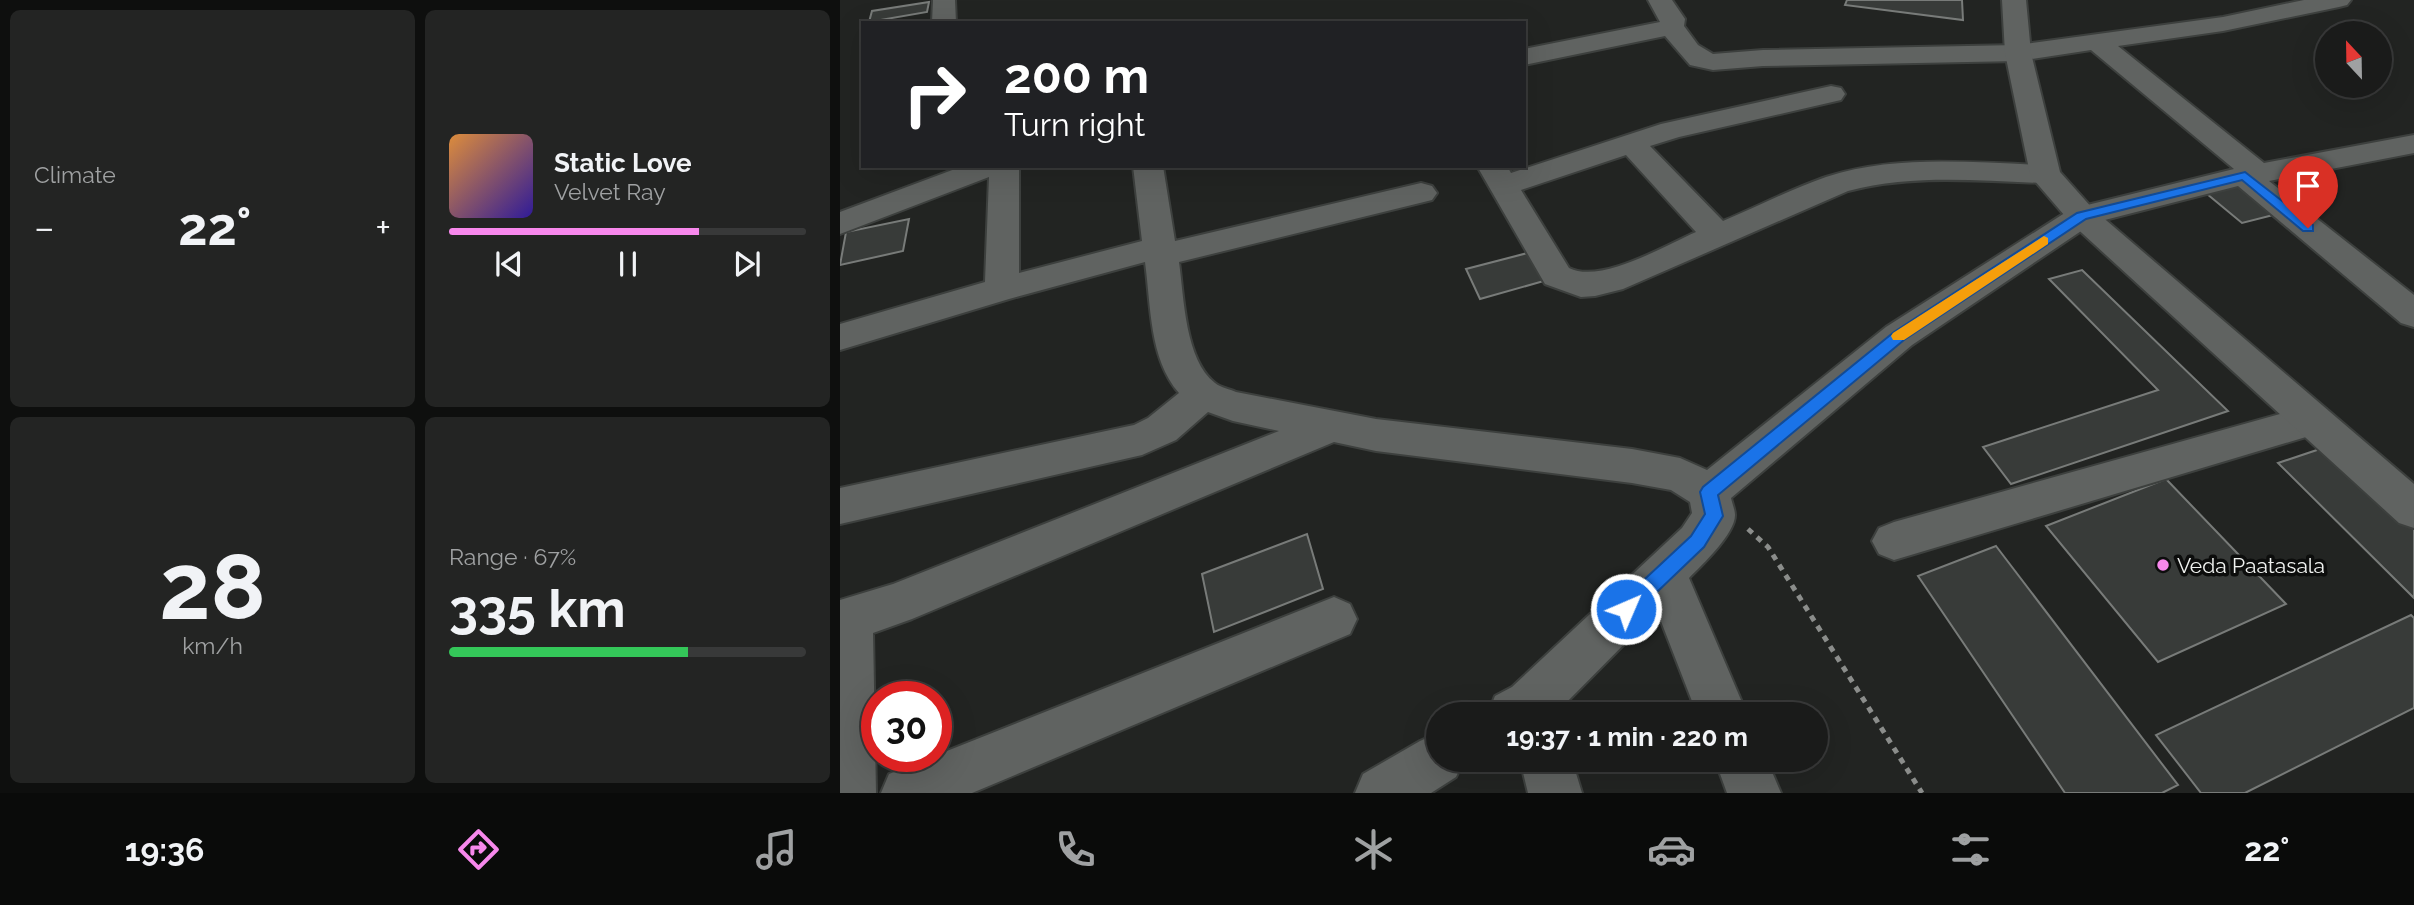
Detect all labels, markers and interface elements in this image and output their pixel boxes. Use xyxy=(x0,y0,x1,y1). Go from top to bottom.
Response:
north arrow xyxy=(2315,21,2392,98)
map controls xyxy=(2315,21,2392,98)
text: 200 m xyxy=(1004,47,1149,104)
icon: right xyxy=(889,49,980,140)
text: Turn right xyxy=(1004,106,1145,143)
text: Static Love xyxy=(554,148,692,178)
pin xyxy=(2278,156,2338,228)
text: Climate xyxy=(34,161,116,188)
icon: arrive xyxy=(2289,167,2327,205)
text: Velvet Ray xyxy=(554,178,666,205)
text: 22° xyxy=(178,196,251,257)
text: − xyxy=(34,205,54,250)
text: + xyxy=(375,205,391,250)
icon: previous xyxy=(490,245,528,283)
icon: pause xyxy=(609,245,647,283)
icon: next xyxy=(728,245,766,283)
text: 28 xyxy=(159,533,266,640)
text: Range · 67% xyxy=(449,543,576,570)
place label: Veda Paatasala xyxy=(2177,553,2325,578)
marker: Veda Paatasala xyxy=(2155,557,2171,573)
position arrow xyxy=(1589,572,1663,646)
text: 335 km xyxy=(449,578,626,639)
text: km/h xyxy=(182,632,243,659)
speed limit sign: 30 xyxy=(861,681,952,772)
text: 19:37 · 1 min · 220 m xyxy=(1506,722,1748,752)
icon: directions xyxy=(454,825,503,874)
icon: music xyxy=(752,825,801,874)
icon: phone xyxy=(1051,825,1100,874)
icon: climate xyxy=(1349,825,1398,874)
icon: car xyxy=(1647,825,1696,874)
icon: filters xyxy=(1946,825,1995,874)
text: 19:36 xyxy=(125,831,205,868)
text: 22° xyxy=(2244,831,2289,868)

